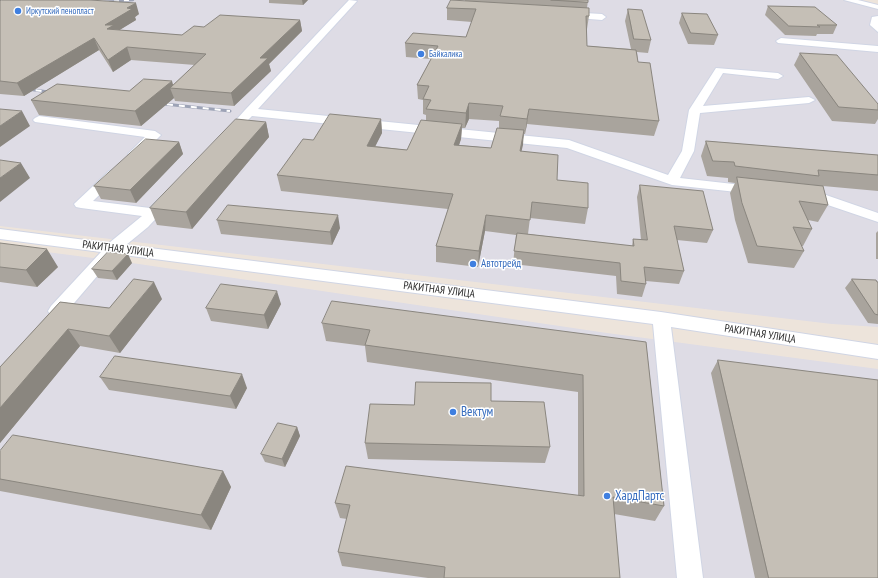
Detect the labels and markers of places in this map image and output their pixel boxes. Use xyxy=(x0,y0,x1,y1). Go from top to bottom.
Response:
marker: Иркутский пенопласт xyxy=(13,6,23,16)
place label: Иркутский пенопласт xyxy=(26,6,94,16)
marker: Байкалика xyxy=(416,49,426,59)
place label: Байкалика xyxy=(429,49,462,59)
place label: Автотрейд xyxy=(481,257,521,271)
marker: Автотрейд xyxy=(468,259,478,269)
place label: Вектум xyxy=(461,404,493,420)
marker: Вектум xyxy=(448,407,458,417)
place label: ХардПартс xyxy=(615,488,664,504)
marker: ХардПартс xyxy=(602,491,612,501)

